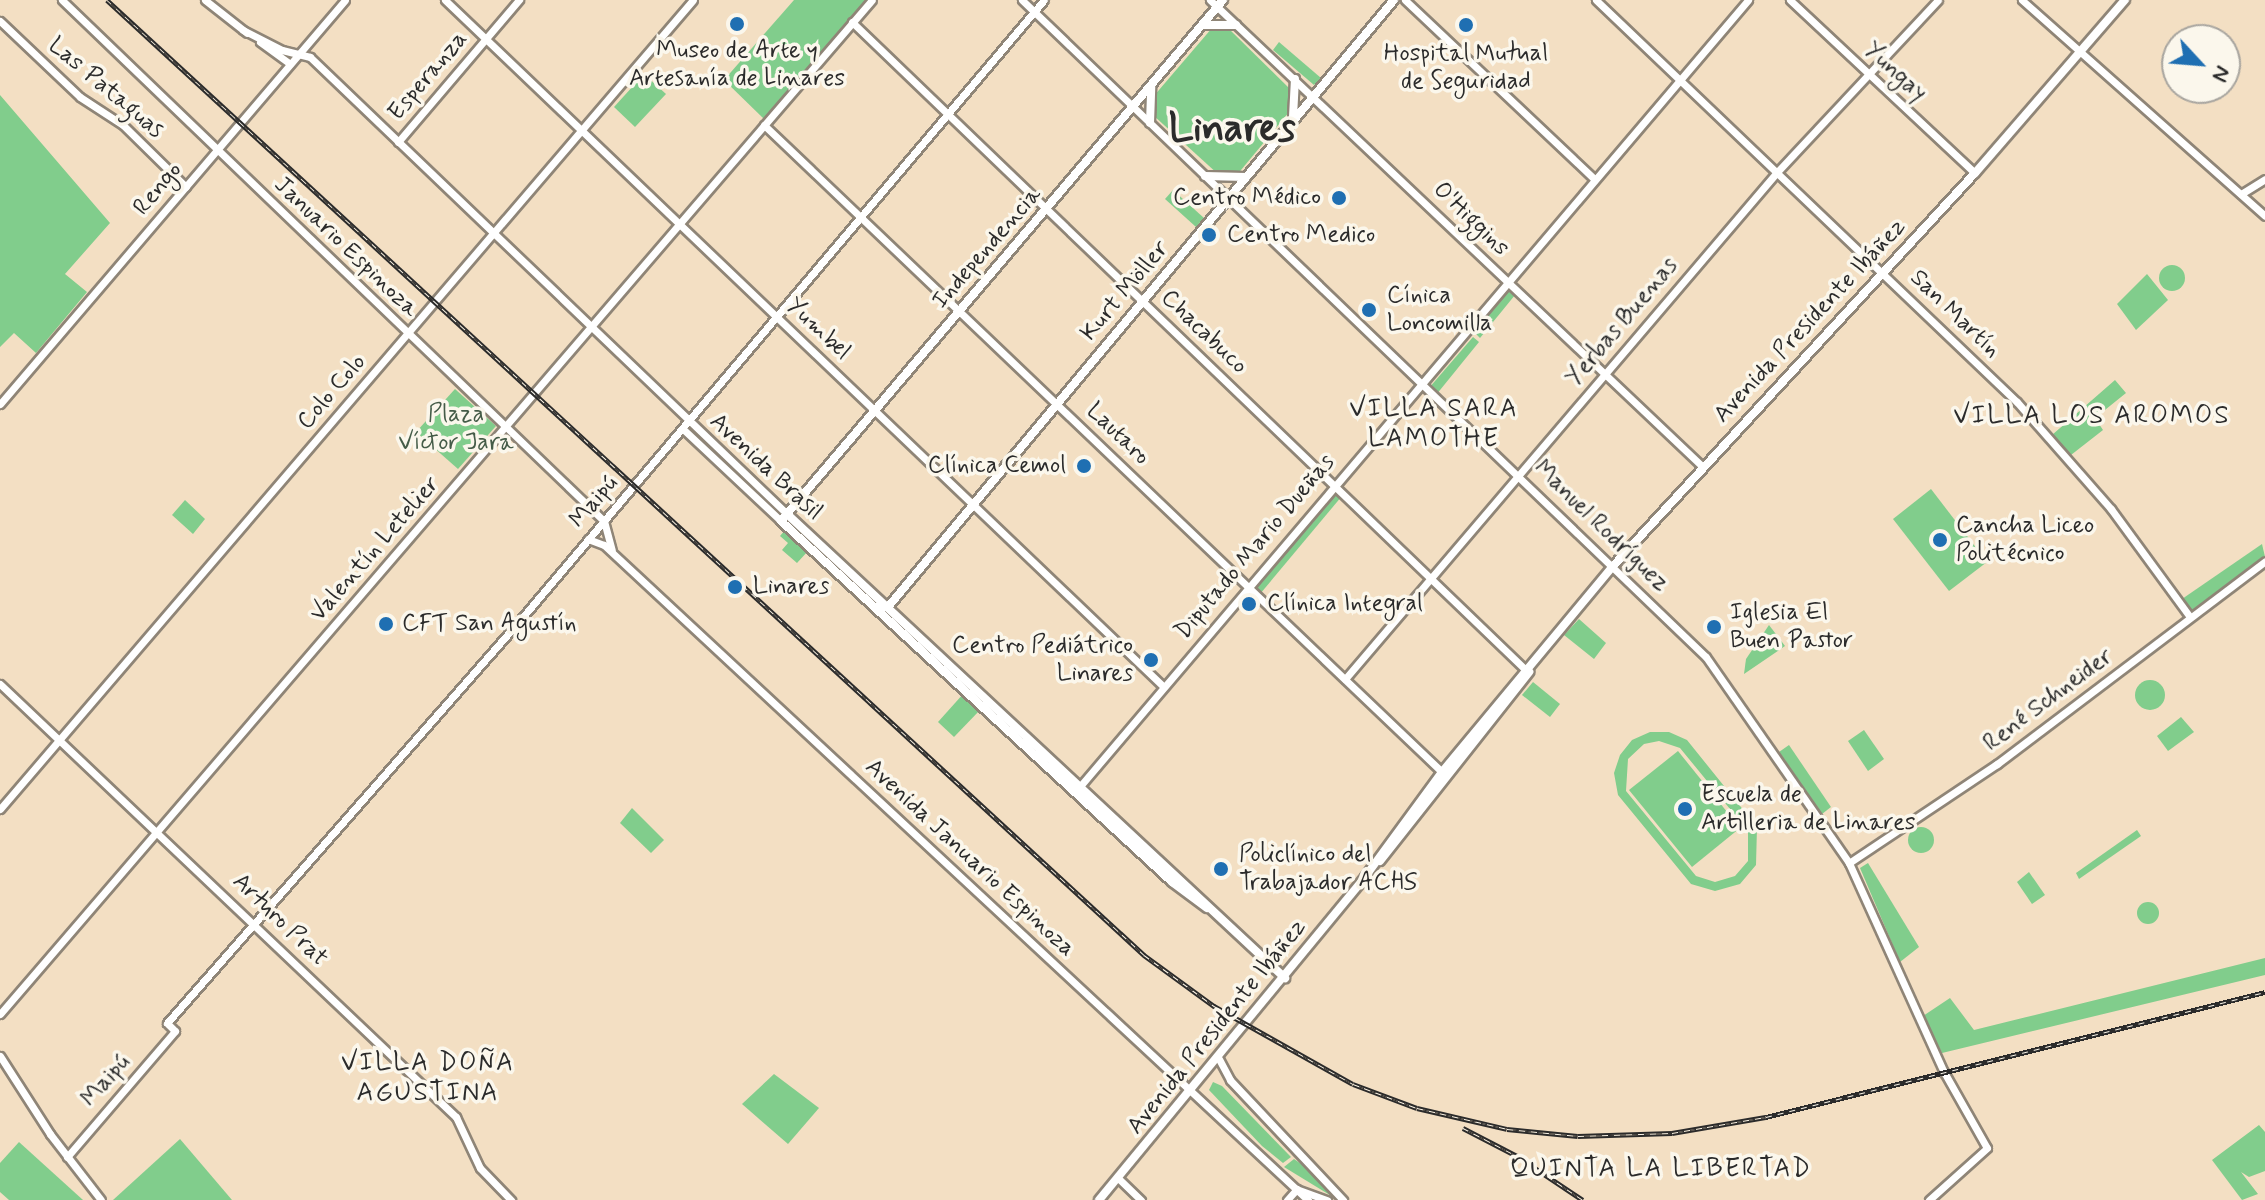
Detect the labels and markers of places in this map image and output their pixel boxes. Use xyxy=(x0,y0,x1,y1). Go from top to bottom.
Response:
marker: Hospital Mutual de Seguridad xyxy=(1455,14,1477,36)
marker: Museo de Arte y Artesanía de Linares xyxy=(728,15,746,33)
place label: Museo de Arte y Artesanía de Linares xyxy=(631,37,843,93)
place label: Hospital Mutual de Seguridad xyxy=(1383,40,1549,96)
place label: Centro Médico xyxy=(1173,184,1321,212)
marker: Centro Médico xyxy=(1328,187,1350,209)
place label: Centro Medico xyxy=(1227,221,1375,249)
marker: Centro Medico xyxy=(1198,224,1220,246)
place label: Cínica Loncomilla xyxy=(1387,282,1492,338)
marker: Cínica Loncomilla xyxy=(1358,299,1380,321)
place label: Clínica Cemol xyxy=(923,452,1066,480)
marker: Clínica Cemol xyxy=(1073,455,1095,477)
place label: Cancha Liceo Politécnico xyxy=(1956,512,2093,568)
marker: Cancha Liceo Politécnico xyxy=(1931,531,1949,549)
place label: Linares xyxy=(753,573,829,601)
marker: Linares xyxy=(724,576,746,598)
place label: Clínica Integral xyxy=(1267,590,1430,618)
marker: Clínica Integral xyxy=(1238,593,1260,615)
place label: Iglesia El Buen Pastor xyxy=(1730,599,1849,655)
place label: CFT San Agustín xyxy=(402,610,570,638)
marker: CFT San Agustín xyxy=(377,615,395,633)
marker: Iglesia El Buen Pastor xyxy=(1705,618,1723,636)
place label: Centro Pediátrico Linares xyxy=(952,632,1133,688)
marker: Centro Pediátrico Linares xyxy=(1140,649,1162,671)
place label: Escuela de Artilleria de Linares xyxy=(1701,781,1909,837)
marker: Escuela de Artilleria de Linares xyxy=(1676,800,1694,818)
place label: Policlínico del Trabajador ACHS xyxy=(1239,841,1418,897)
marker: Policlínico del Trabajador ACHS xyxy=(1210,858,1232,880)

